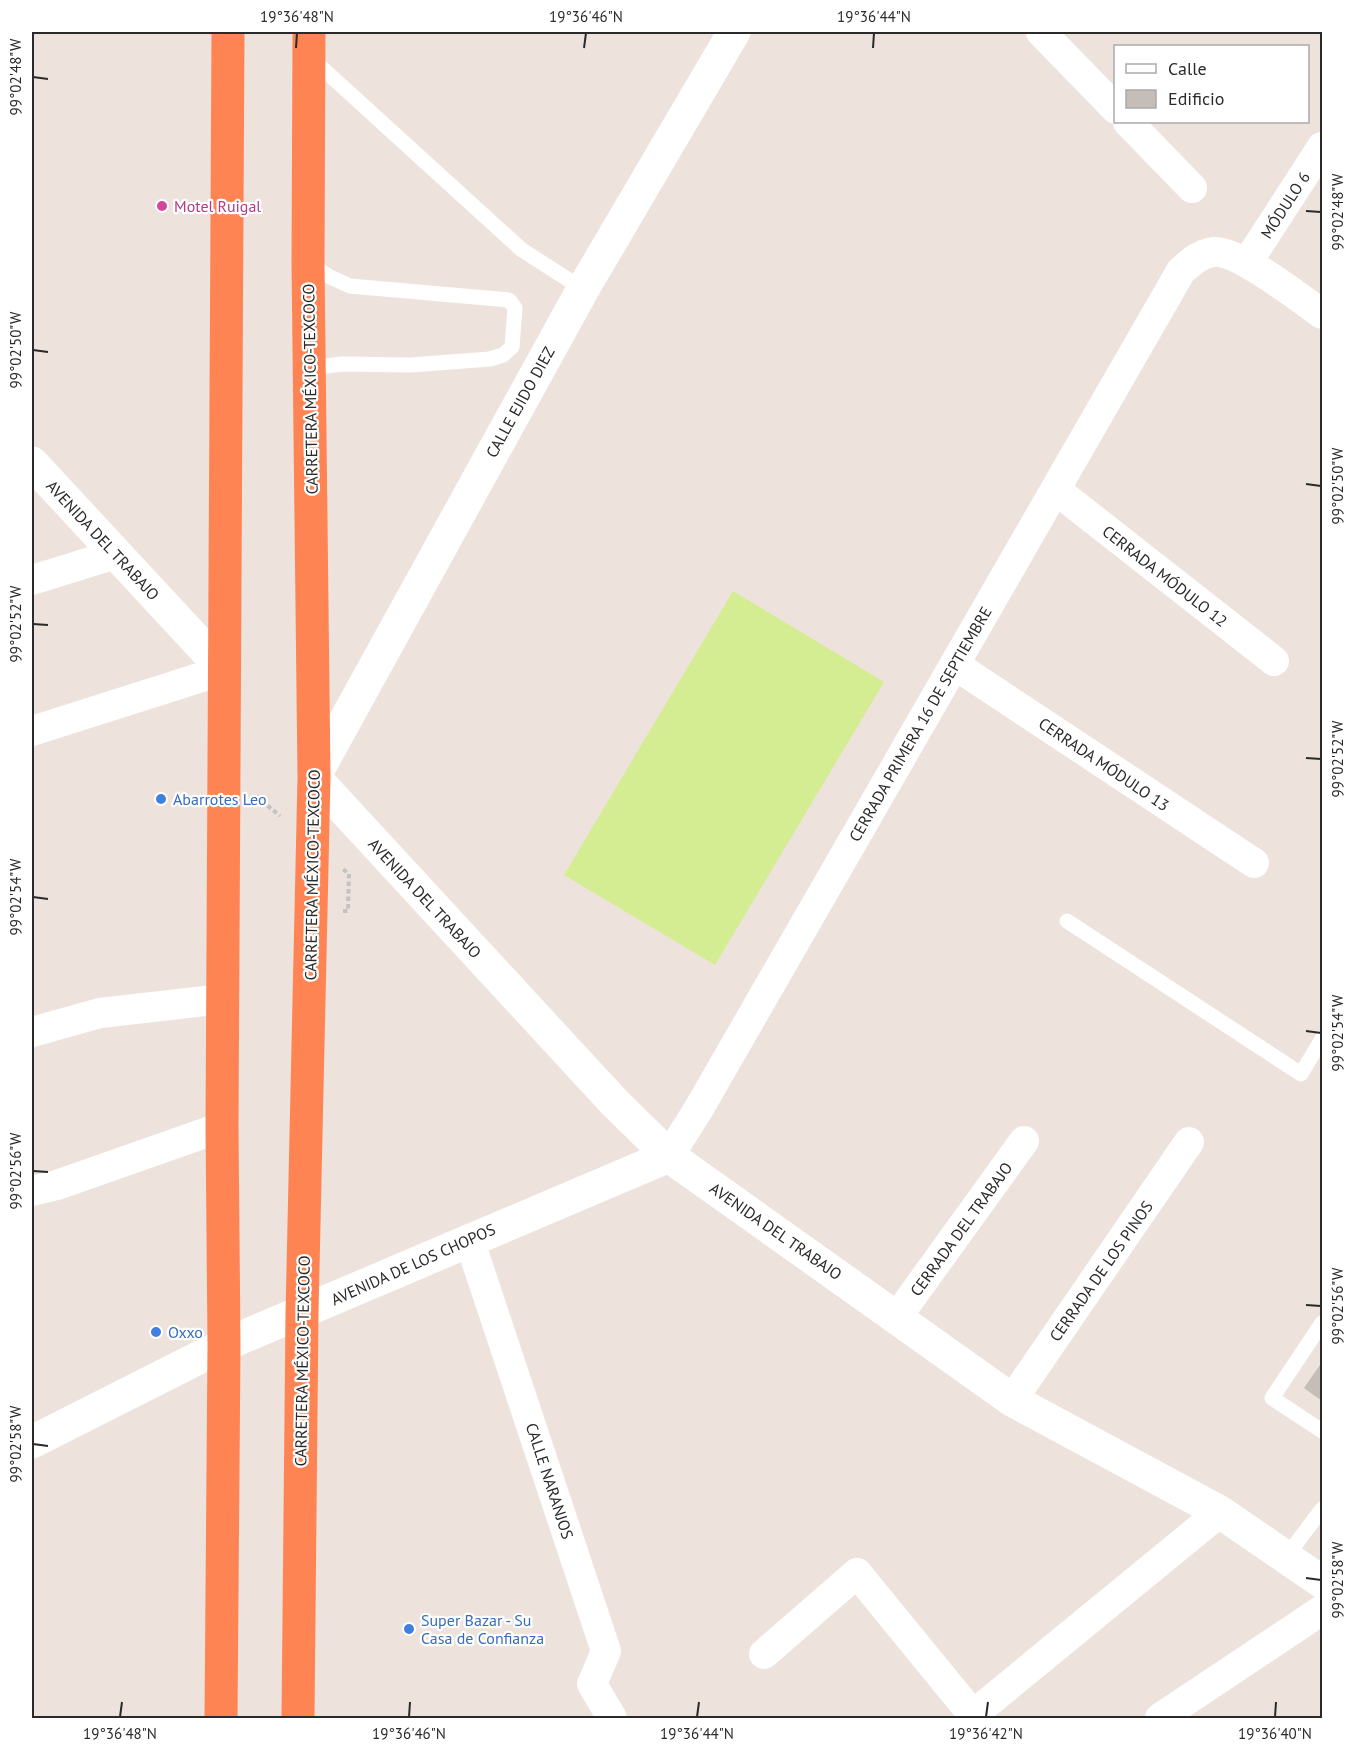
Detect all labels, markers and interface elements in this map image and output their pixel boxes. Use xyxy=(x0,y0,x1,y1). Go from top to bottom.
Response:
text: 19°36'48"N xyxy=(260,7,334,26)
text: 19°36'46"N xyxy=(549,7,623,26)
text: 19°36'44"N xyxy=(837,7,911,26)
text: 99°02'48"W xyxy=(6,38,25,115)
legend xyxy=(1114,45,1309,123)
text: Calle xyxy=(1168,57,1207,80)
text: Edificio xyxy=(1168,87,1224,110)
street label: MÓDULO 6 xyxy=(1256,168,1314,242)
text: 99°02'48"W xyxy=(1328,173,1347,250)
place label: Motel Ruigal xyxy=(174,196,261,216)
marker: Motel Ruigal xyxy=(155,199,169,213)
street label: CARRETERA MÉXICO-TEXCOCO xyxy=(298,283,322,495)
text: 99°02'50"W xyxy=(6,311,25,388)
street label: CALLE EJIDO DIEZ xyxy=(481,343,559,461)
text: 99°02'50"W xyxy=(1328,447,1347,524)
street label: AVENIDA DEL TRABAJO xyxy=(42,476,164,604)
street label: CERRADA MÓDULO 12 xyxy=(1099,521,1231,631)
text: 99°02'52"W xyxy=(6,585,25,662)
street label: CERRADA PRIMERA 16 DE SEPTIEMBRE xyxy=(844,603,996,845)
street label: CERRADA MÓDULO 13 xyxy=(1035,713,1173,815)
text: 99°02'52"W xyxy=(1328,720,1347,797)
street label: CARRETERA MÉXICO-TEXCOCO xyxy=(300,769,324,981)
place label: Abarrotes Leo xyxy=(173,789,267,809)
marker: Abarrotes Leo xyxy=(154,792,168,806)
street label: AVENIDA DEL TRABAJO xyxy=(364,834,486,962)
text: 99°02'54"W xyxy=(6,858,25,935)
text: 99°02'54"W xyxy=(1328,994,1347,1071)
text: 99°02'56"W xyxy=(6,1132,25,1209)
street label: CERRADA DEL TRABAJO xyxy=(906,1158,1016,1300)
street label: AVENIDA DEL TRABAJO xyxy=(706,1178,846,1284)
street label: CERRADA DE LOS PINOS xyxy=(1045,1197,1157,1345)
street label: AVENIDA DE LOS CHOPOS xyxy=(328,1219,498,1309)
street label: CARRETERA MÉXICO-TEXCOCO xyxy=(290,1255,314,1467)
text: 99°02'56"W xyxy=(1328,1267,1347,1344)
place label: Oxxo xyxy=(168,1322,203,1342)
marker: Oxxo xyxy=(149,1325,163,1339)
text: 99°02'58"W xyxy=(6,1405,25,1482)
street label: CALLE NARANJOS xyxy=(522,1420,578,1542)
text: 99°02'58"W xyxy=(1328,1541,1347,1618)
place label: Super Bazar - Su Casa de Confianza xyxy=(421,1610,544,1648)
marker: Super Bazar - Su Casa de Confianza xyxy=(402,1622,416,1636)
text: 19°36'48"N xyxy=(83,1724,157,1743)
text: 19°36'46"N xyxy=(372,1724,446,1743)
text: 19°36'44"N xyxy=(660,1724,734,1743)
text: 19°36'42"N xyxy=(949,1724,1023,1743)
text: 19°36'40"N xyxy=(1238,1724,1312,1743)

